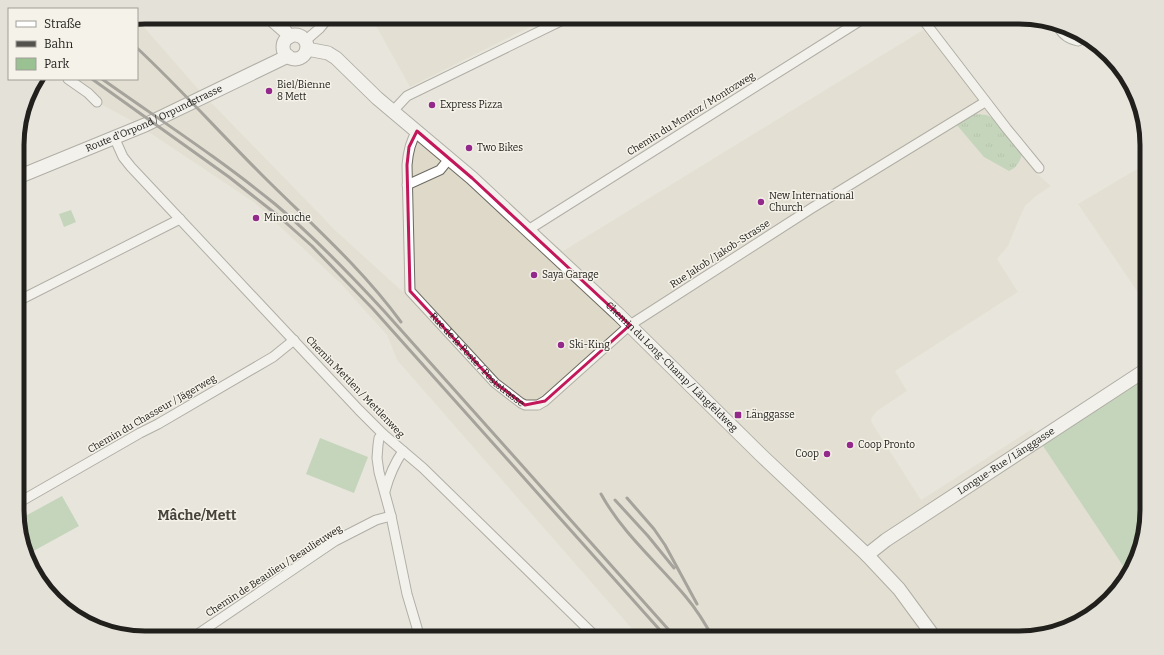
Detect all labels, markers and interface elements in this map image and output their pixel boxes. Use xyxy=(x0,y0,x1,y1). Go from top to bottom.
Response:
legend xyxy=(8,8,138,80)
text: Straße xyxy=(44,17,81,31)
text: Bahn xyxy=(44,37,73,51)
text: Park xyxy=(44,57,70,71)
street label: Chemin du Montoz / Montozweg xyxy=(625,69,757,158)
place label: Biel/Bienne 8 Mett xyxy=(277,79,331,103)
street label: Route d'Orpond / Orpundstrasse xyxy=(84,83,224,155)
marker: Biel/Bienne 8 Mett xyxy=(264,86,274,96)
place label: Express Pizza xyxy=(440,99,503,111)
marker: Express Pizza xyxy=(427,100,437,110)
place label: Two Bikes xyxy=(477,142,523,154)
marker: Two Bikes xyxy=(464,143,474,153)
place label: New International Church xyxy=(769,190,854,214)
marker: New International Church xyxy=(756,197,766,207)
place label: Minouche xyxy=(264,212,311,224)
marker: Minouche xyxy=(251,213,261,223)
street label: Rue Jakob / Jakob-Strasse xyxy=(668,217,772,291)
place label: Saya Garage xyxy=(542,269,599,281)
marker: Saya Garage xyxy=(529,270,539,280)
street label: Chemin du Long-Champ / Längfeldweg xyxy=(603,299,740,435)
street label: Rue de la Poste / Poststrasse xyxy=(427,310,527,409)
street label: Chemin Mettlen / Mettlenweg xyxy=(303,334,407,441)
place label: Ski-King xyxy=(569,339,610,351)
marker: Ski-King xyxy=(556,340,566,350)
street label: Chemin du Chasseur / Jägerweg xyxy=(86,372,219,456)
place label: Länggasse xyxy=(746,409,795,421)
marker: Länggasse xyxy=(733,410,743,420)
street label: Longue-Rue / Länggasse xyxy=(955,425,1057,497)
place label: Coop Pronto xyxy=(858,439,915,451)
marker: Coop Pronto xyxy=(845,440,855,450)
place label: Coop xyxy=(795,448,819,460)
marker: Coop xyxy=(822,449,832,459)
district label: Mâche/Mett xyxy=(158,507,237,524)
street label: Chemin de Beaulieu / Beaulieuweg xyxy=(204,522,345,620)

